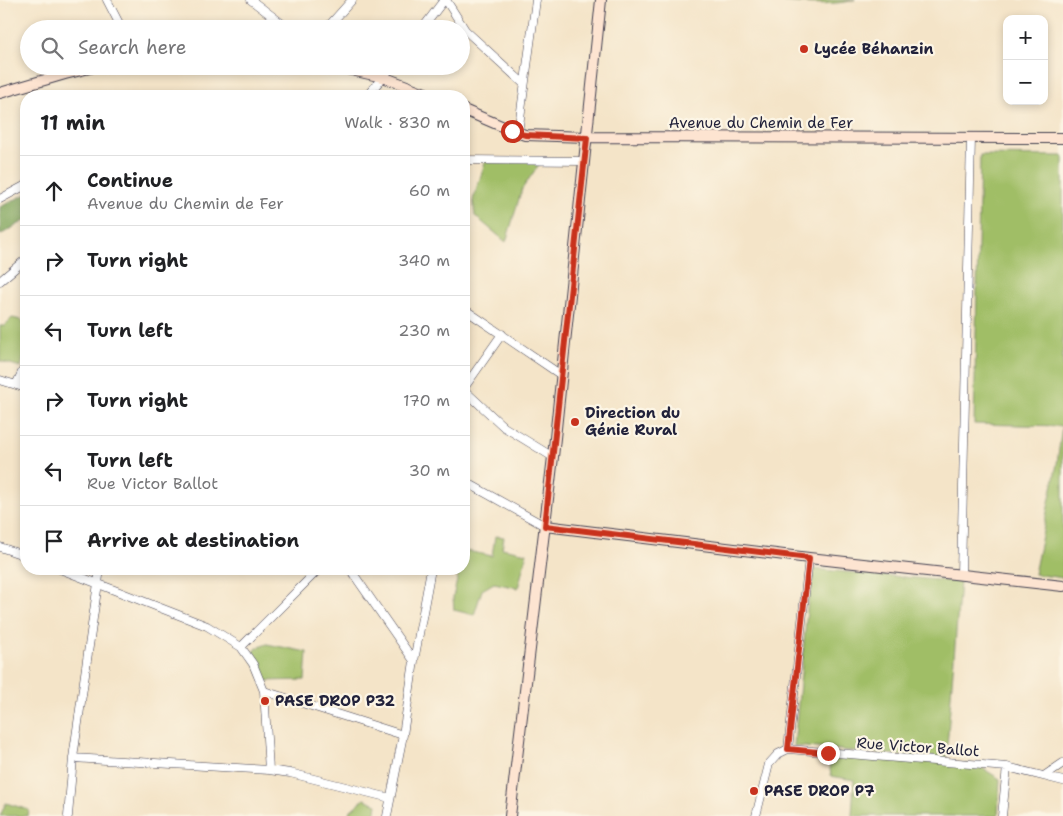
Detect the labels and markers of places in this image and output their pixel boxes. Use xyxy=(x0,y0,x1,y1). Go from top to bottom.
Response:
place label: Lycée Béhanzin xyxy=(814,39,934,59)
marker: Lycée Béhanzin xyxy=(798,43,810,55)
place label: Direction du Génie Rural xyxy=(585,403,680,440)
marker: Direction du Génie Rural xyxy=(569,416,581,428)
place label: PASE DROP P32 xyxy=(275,691,396,711)
marker: PASE DROP P32 xyxy=(259,695,271,707)
place label: PASE DROP P7 xyxy=(764,781,875,801)
marker: PASE DROP P7 xyxy=(748,785,760,797)

